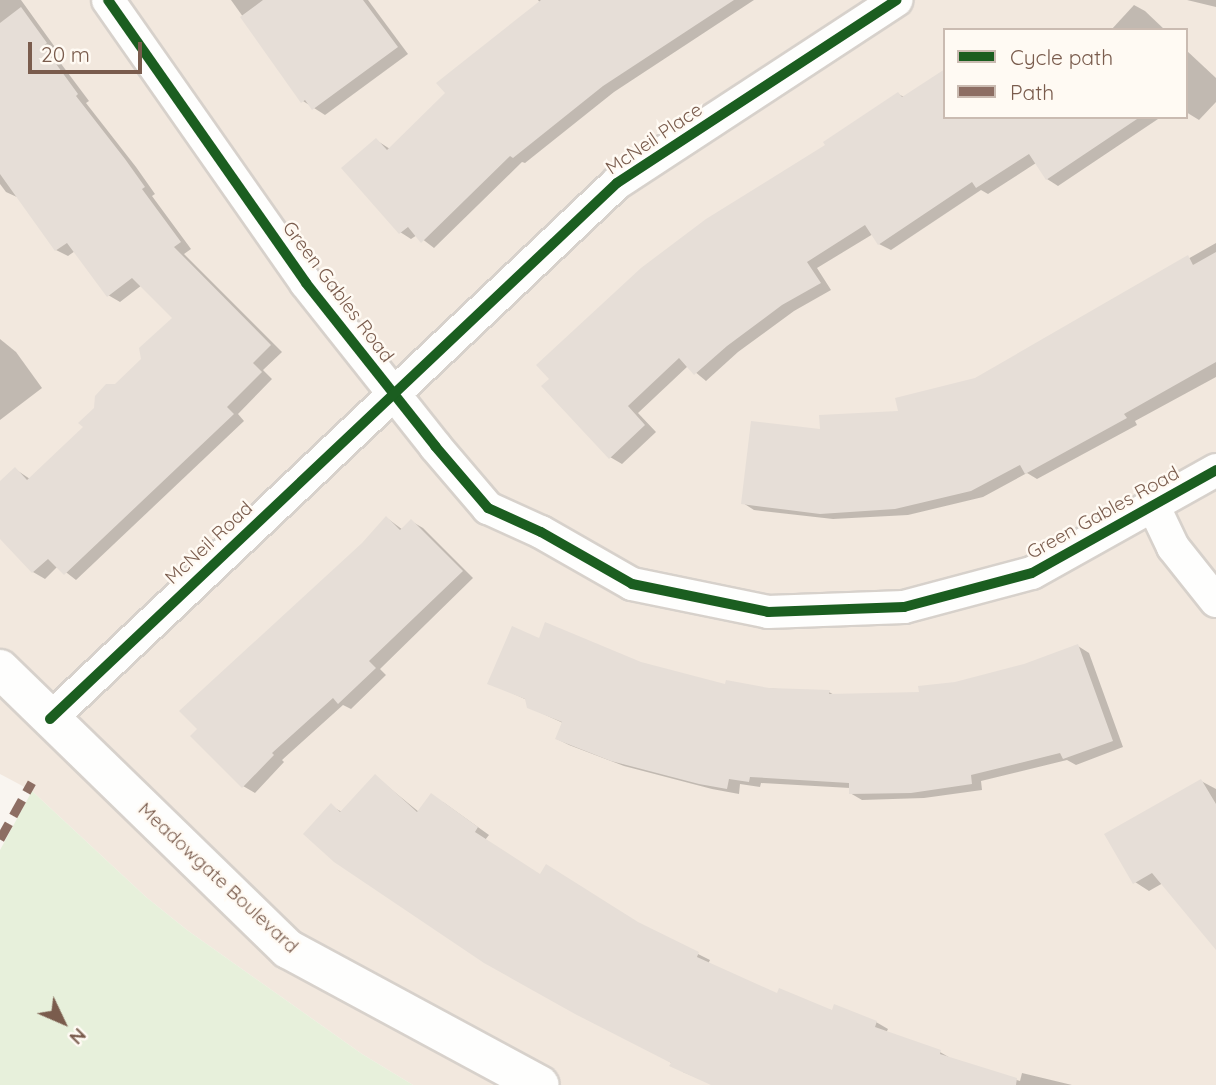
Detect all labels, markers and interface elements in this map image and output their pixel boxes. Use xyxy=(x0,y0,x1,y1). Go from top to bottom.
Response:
scale bar xyxy=(32,28,145,72)
legend xyxy=(943,28,1188,119)
text: 20 m xyxy=(41,41,90,67)
text: Cycle path xyxy=(1010,44,1113,70)
text: Path xyxy=(1010,79,1054,105)
street label: McNeil Place xyxy=(601,98,707,180)
street label: Green Gables Road xyxy=(278,217,398,367)
street label: Green Gables Road xyxy=(1023,462,1183,564)
street label: McNeil Road xyxy=(161,497,257,589)
street label: Meadowgate Boulevard xyxy=(133,798,303,958)
north arrow xyxy=(28,987,98,1057)
text: N xyxy=(65,1023,92,1050)

